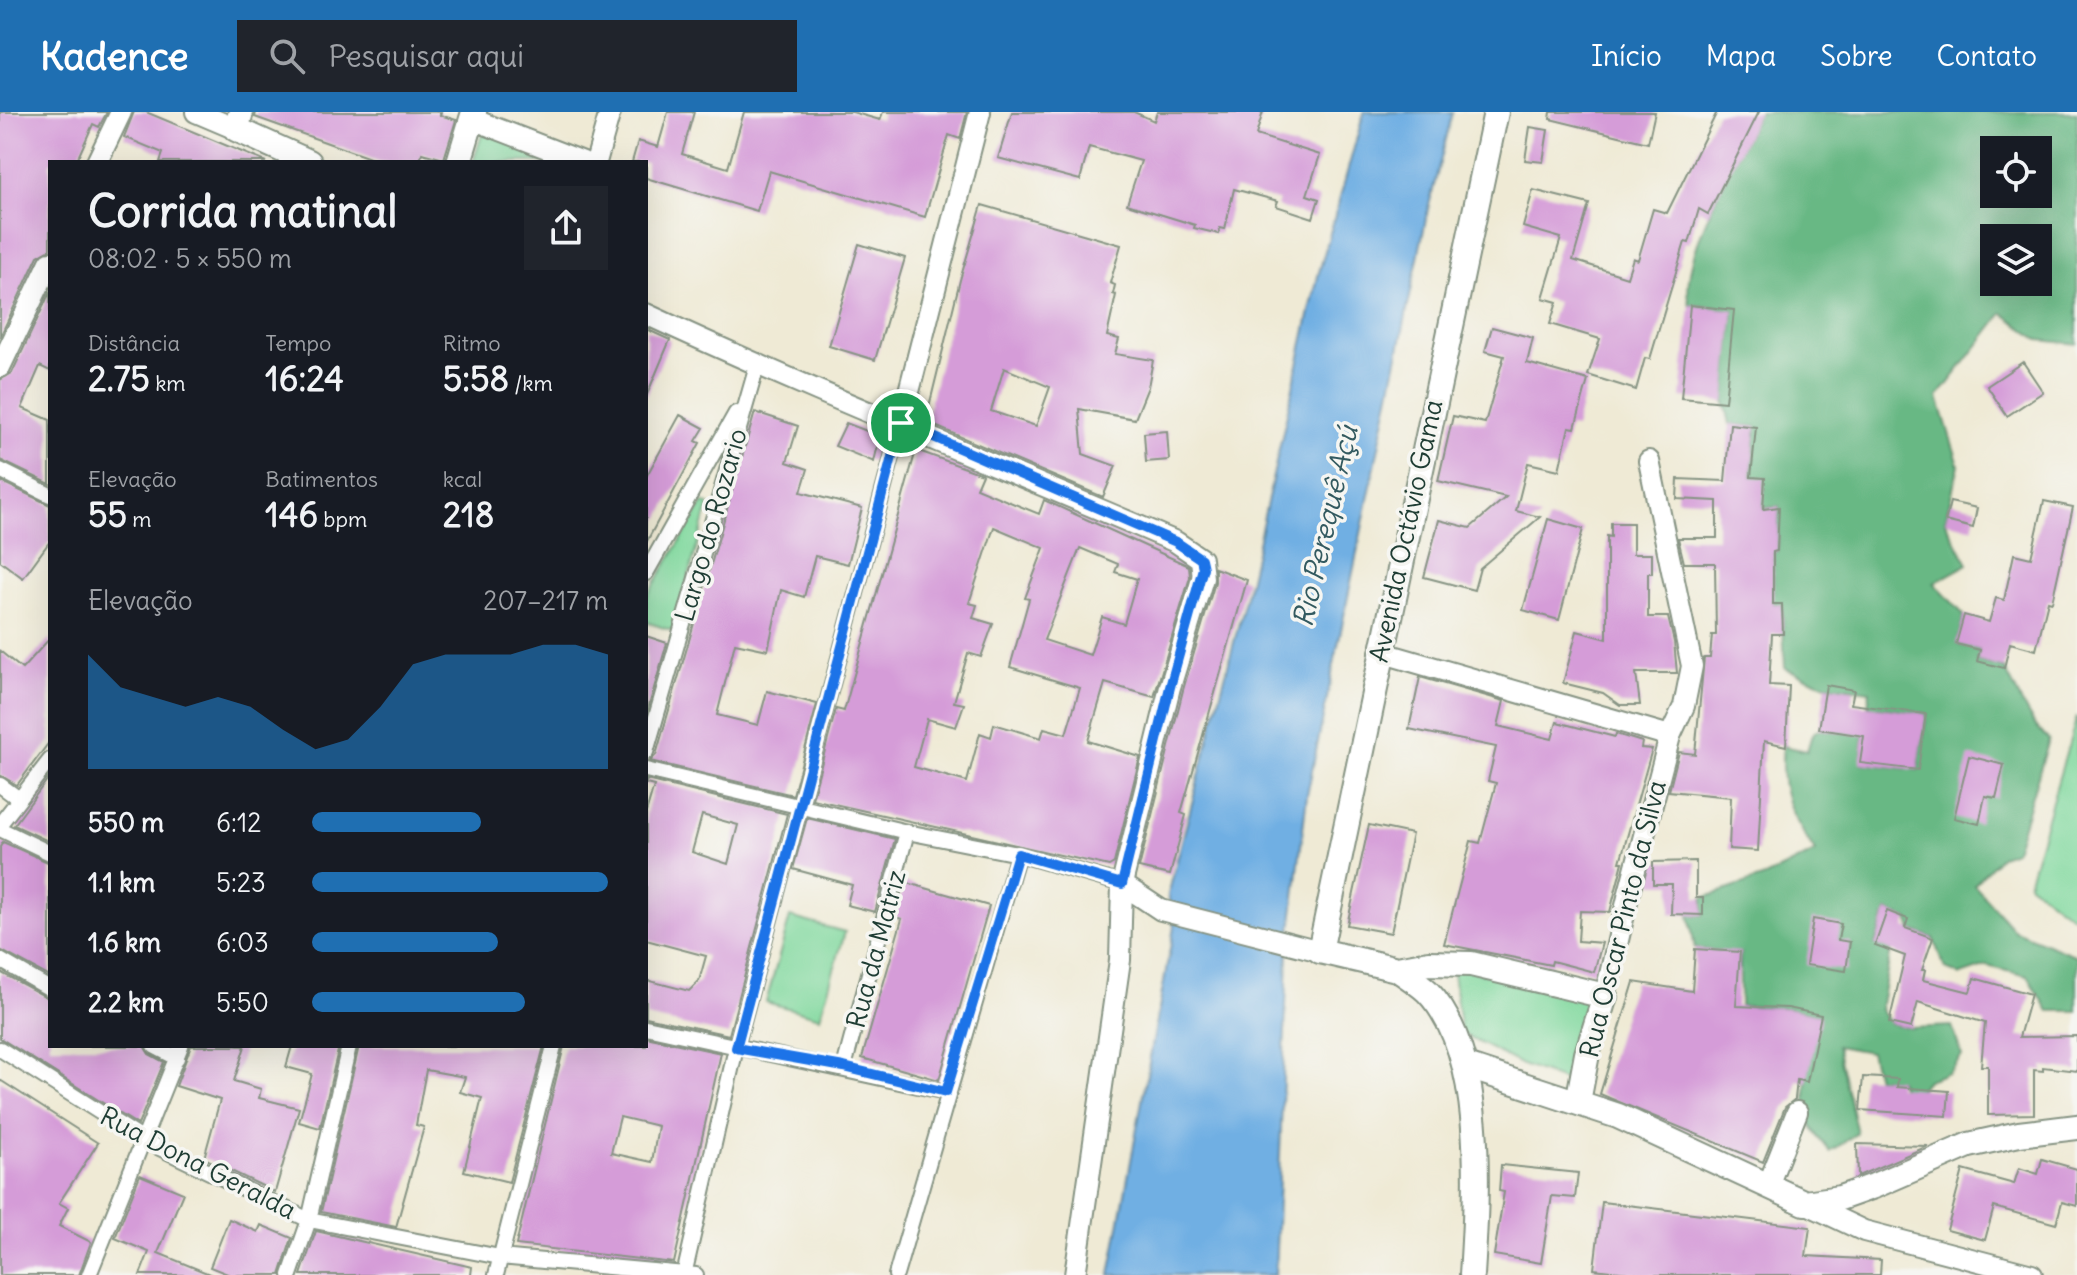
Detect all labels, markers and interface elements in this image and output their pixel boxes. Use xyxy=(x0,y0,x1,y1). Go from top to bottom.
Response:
search box xyxy=(237,20,797,92)
text: Kadence xyxy=(40,33,189,80)
icon: search xyxy=(265,34,309,78)
text: Pesquisar aqui xyxy=(329,37,524,75)
text: Início xyxy=(1591,38,1662,74)
text: Mapa xyxy=(1706,38,1776,74)
text: Sobre xyxy=(1820,38,1893,74)
text: Contato xyxy=(1937,38,2037,74)
map controls xyxy=(1980,136,2052,296)
button: locate xyxy=(1980,136,2052,208)
text: Corrida matinal xyxy=(88,184,397,239)
button: share xyxy=(524,186,608,270)
button: layers xyxy=(1980,224,2052,296)
text: 08:02 · 5 × 550 m xyxy=(88,242,292,275)
text: Distância xyxy=(88,329,180,357)
text: Tempo xyxy=(265,329,331,357)
text: Ritmo xyxy=(443,329,501,357)
text: 2.75 xyxy=(88,357,150,400)
text: 16:24 xyxy=(265,357,344,400)
text: 5:58 xyxy=(443,357,509,400)
text: km xyxy=(150,369,186,397)
text: /km xyxy=(509,369,553,397)
pin xyxy=(867,389,935,457)
street label: Avenida Octávio Gama xyxy=(1362,396,1449,665)
icon: arrive xyxy=(879,401,923,445)
water label: Rio Perequê Açú xyxy=(1284,420,1366,630)
street label: Largo do Rozario xyxy=(667,424,754,625)
text: Elevação xyxy=(88,465,177,493)
text: Batimentos xyxy=(265,465,378,493)
text: kcal xyxy=(443,465,482,493)
text: 55 xyxy=(88,493,127,536)
text: 146 xyxy=(265,493,318,536)
text: 218 xyxy=(443,493,494,536)
text: m xyxy=(127,505,152,533)
text: bpm xyxy=(318,505,367,533)
text: Elevação xyxy=(88,584,193,617)
text: 207–217 m xyxy=(483,584,608,617)
street label: Rua Oscar Pinto da Silva xyxy=(1572,777,1673,1061)
text: 550 m xyxy=(88,806,164,839)
text: 6:12 xyxy=(216,806,261,839)
text: 1.1 km xyxy=(88,866,155,899)
text: 5:23 xyxy=(216,866,266,899)
street label: Rua da Matriz xyxy=(839,866,912,1031)
text: 1.6 km xyxy=(88,926,161,959)
text: 6:03 xyxy=(216,926,269,959)
text: 2.2 km xyxy=(88,986,164,1019)
text: 5:50 xyxy=(216,986,269,1019)
street label: Rua Dona Geralda xyxy=(95,1099,302,1226)

